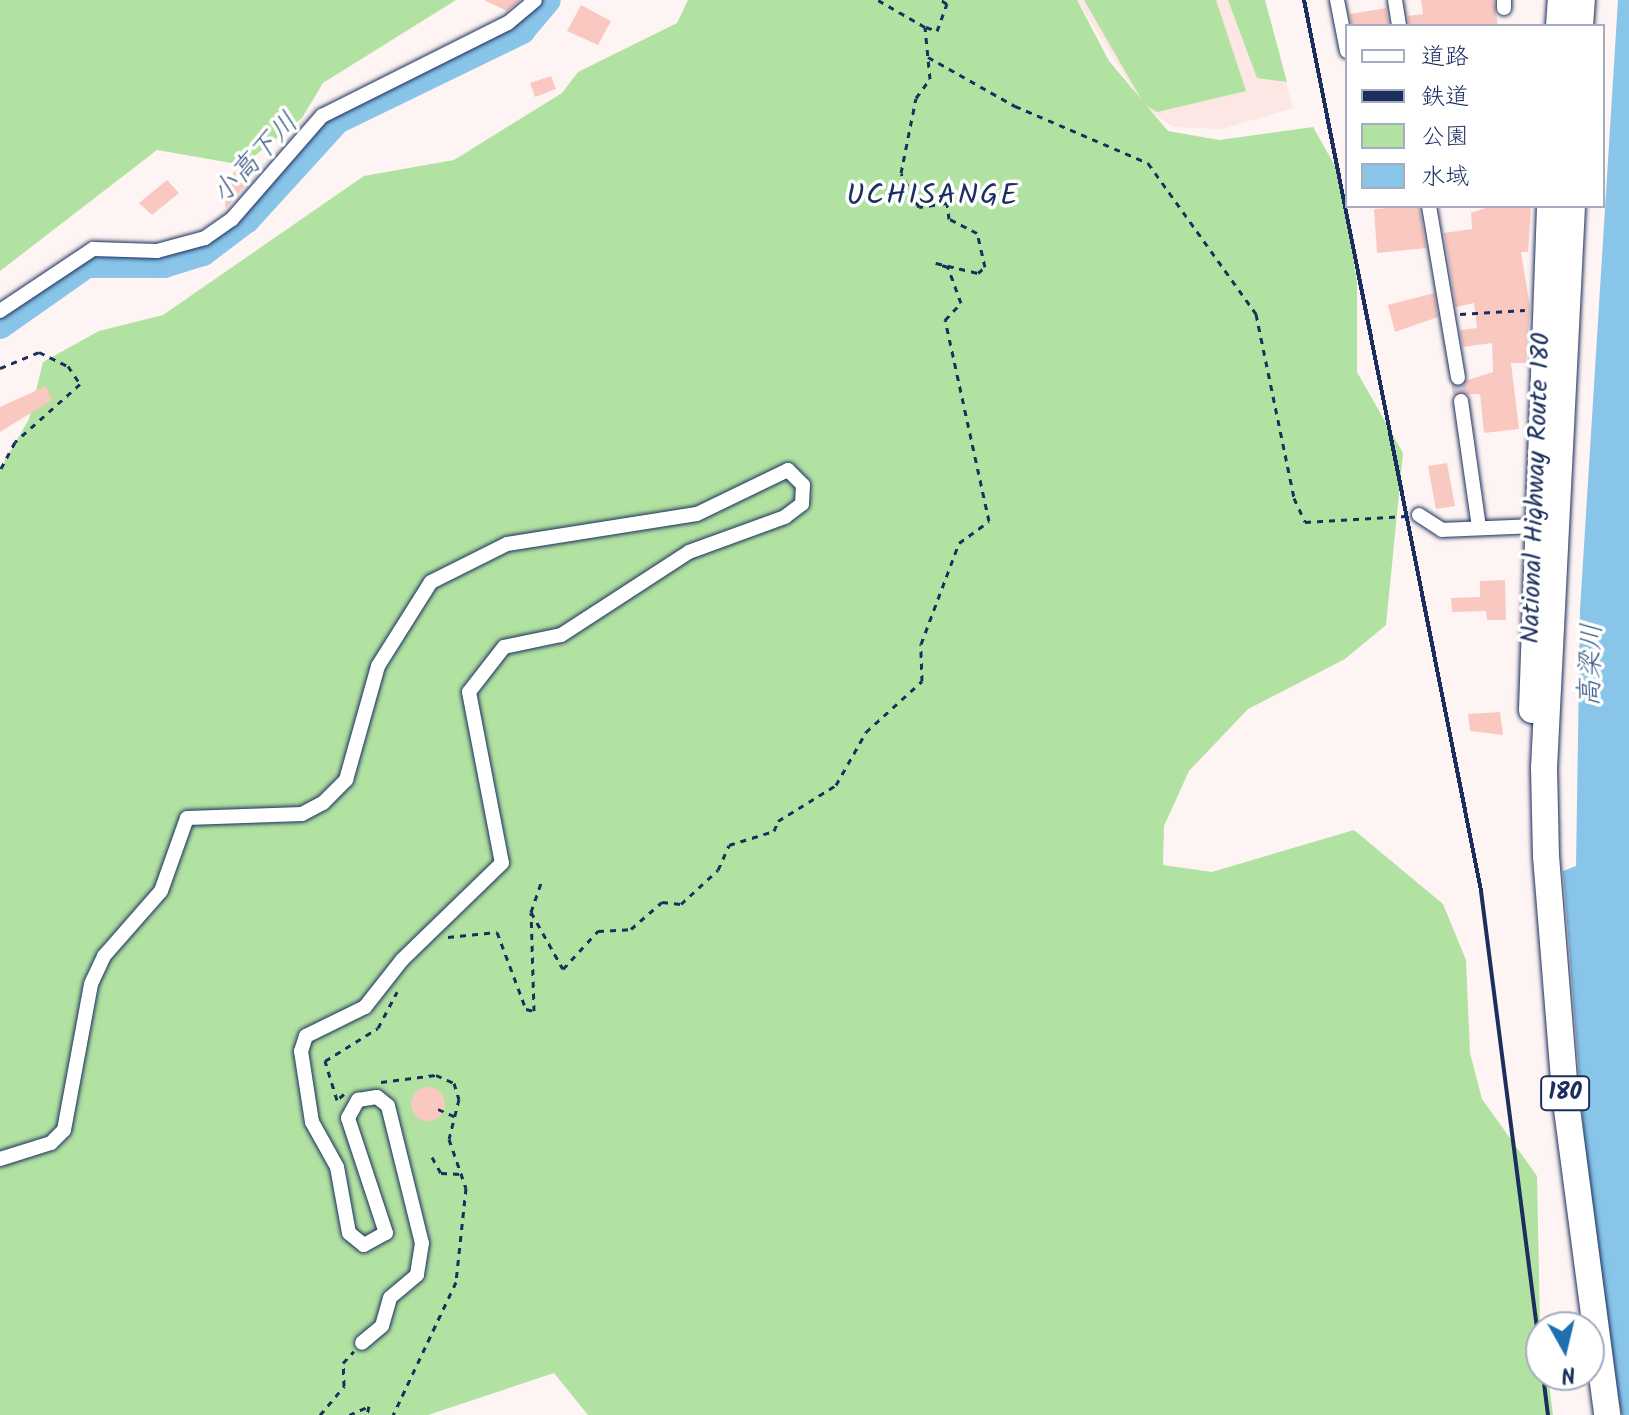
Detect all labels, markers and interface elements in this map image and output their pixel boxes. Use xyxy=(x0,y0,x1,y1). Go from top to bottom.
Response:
legend xyxy=(1345,24,1605,208)
text: 道路 xyxy=(1421,38,1469,77)
text: 鉄道 xyxy=(1421,78,1469,117)
water label: 小高下川 xyxy=(206,107,306,211)
text: 公園 xyxy=(1421,118,1469,157)
text: 水域 xyxy=(1421,158,1469,197)
district label: UCHISANGE xyxy=(846,178,1020,214)
street label: National Highway Route 180 xyxy=(1516,332,1558,644)
water label: 高梁川 xyxy=(1574,622,1610,708)
road number: 180 xyxy=(1539,1073,1591,1113)
north arrow xyxy=(1525,1311,1605,1391)
text: N xyxy=(1559,1355,1577,1392)

